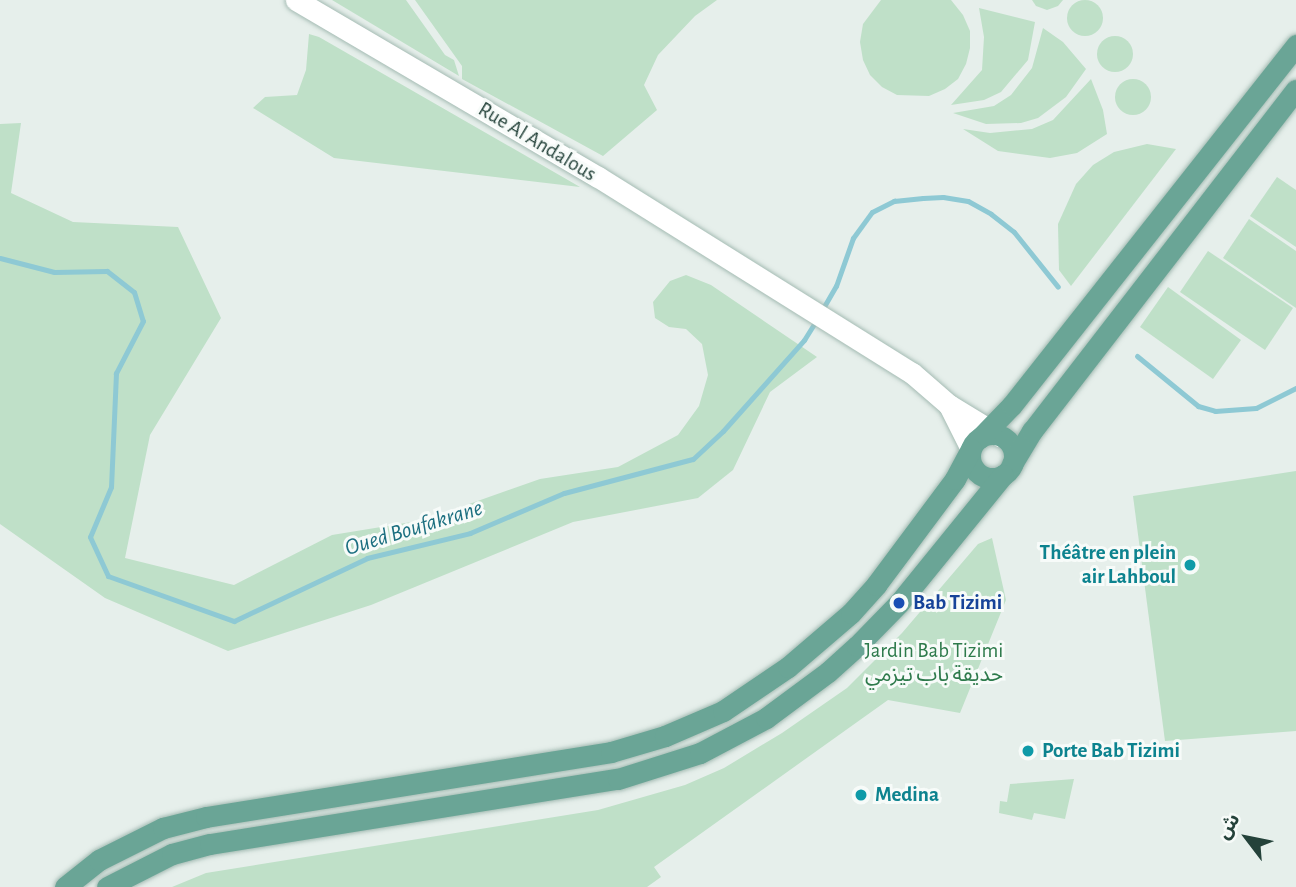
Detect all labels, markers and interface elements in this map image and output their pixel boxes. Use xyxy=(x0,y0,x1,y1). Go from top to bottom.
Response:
street label: Rue Al Andalous xyxy=(473,97,601,187)
water label: Oued Boufakrane xyxy=(342,495,486,563)
place label: Théâtre en plein air Lahboul xyxy=(1040,540,1176,590)
marker: Théâtre en plein air Lahboul xyxy=(1182,557,1198,573)
place label: Bab Tizimi xyxy=(913,590,1002,616)
marker: Bab Tizimi xyxy=(891,595,907,611)
park label: Jardin Bab Tizimi حديقة باب تيزمي xyxy=(865,638,1003,688)
place label: Porte Bab Tizimi xyxy=(1042,738,1180,764)
marker: Porte Bab Tizimi xyxy=(1020,743,1036,759)
place label: Medina xyxy=(875,782,939,808)
marker: Medina xyxy=(853,787,869,803)
north arrow xyxy=(1212,803,1282,873)
text: ش xyxy=(1214,811,1244,843)

